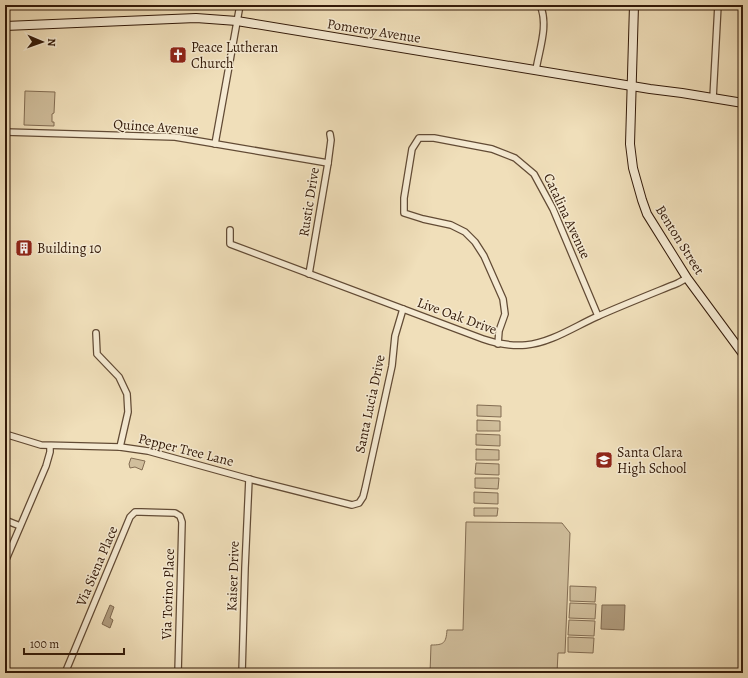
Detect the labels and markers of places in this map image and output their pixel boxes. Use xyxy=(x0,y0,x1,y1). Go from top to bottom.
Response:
place label: Peace Lutheran Church xyxy=(191,38,278,73)
church icon: Peace Lutheran Church xyxy=(168,45,188,65)
building icon: Building 10 xyxy=(14,238,34,258)
place label: Building 10 xyxy=(37,239,101,258)
place label: Santa Clara High School xyxy=(617,443,687,478)
school or university icon: Santa Clara High School xyxy=(594,450,614,470)

